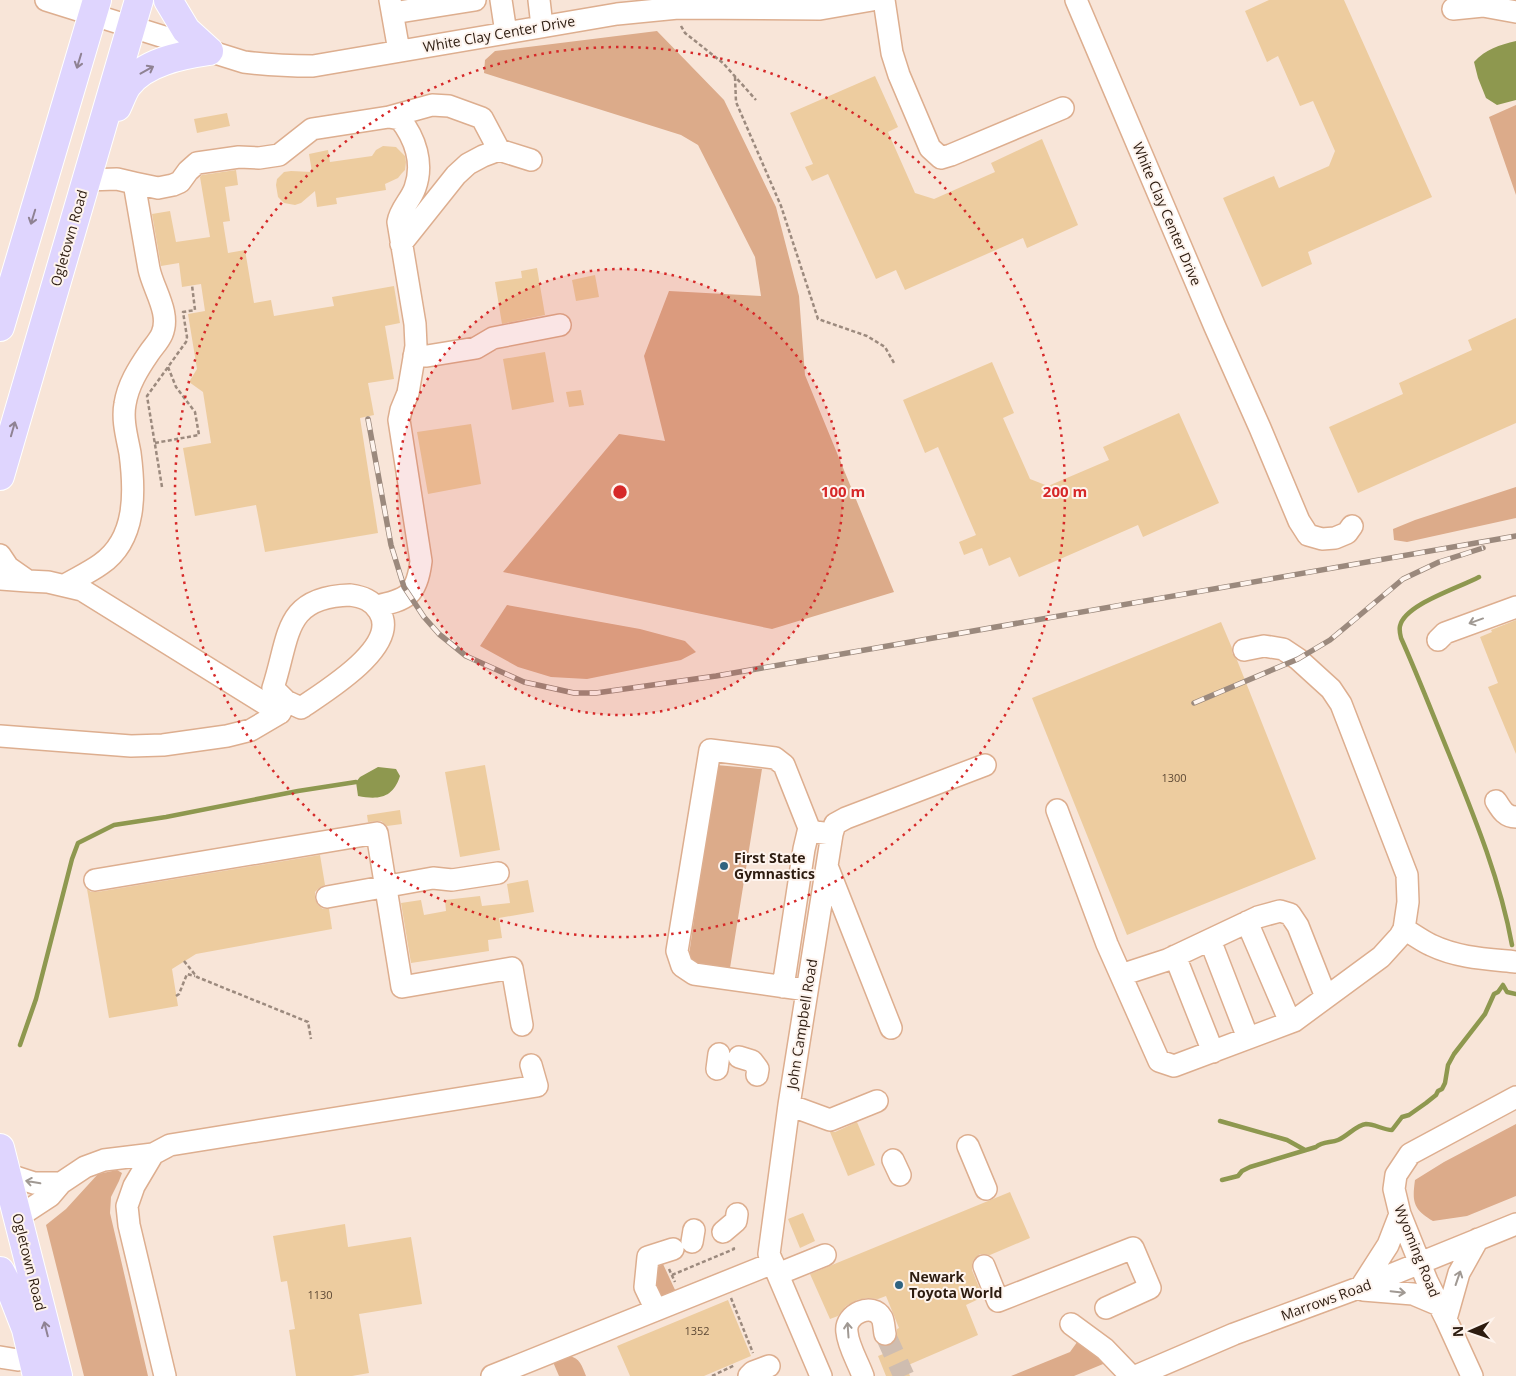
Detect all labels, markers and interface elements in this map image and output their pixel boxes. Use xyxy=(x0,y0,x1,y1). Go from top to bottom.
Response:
street label: White Clay Center Drive xyxy=(421,11,577,56)
one-way arrow xyxy=(74,52,84,68)
one-way arrow xyxy=(139,64,154,74)
street label: White Clay Center Drive xyxy=(1129,139,1206,289)
street label: Ogletown Road xyxy=(46,187,91,288)
one-way arrow xyxy=(27,208,37,224)
one-way arrow xyxy=(9,421,19,437)
text: 100 m xyxy=(821,481,865,501)
text: 200 m xyxy=(1043,481,1087,501)
centre of rings xyxy=(611,483,629,501)
one-way arrow xyxy=(1469,617,1484,626)
house number: 1300 xyxy=(1161,770,1187,785)
place label: First State Gymnastics xyxy=(734,848,815,883)
marker: First State Gymnastics xyxy=(718,860,730,872)
street label: John Campbell Road xyxy=(782,957,821,1092)
one-way arrow xyxy=(26,1177,42,1187)
street label: Wyoming Road xyxy=(1390,1202,1445,1300)
street label: Ogletown Road xyxy=(8,1211,51,1313)
place label: Newark Toyota World xyxy=(909,1267,1002,1302)
one-way arrow xyxy=(1454,1270,1464,1286)
street label: Marrows Road xyxy=(1278,1274,1374,1325)
marker: Newark Toyota World xyxy=(893,1279,905,1291)
house number: 1130 xyxy=(307,1287,333,1302)
one-way arrow xyxy=(1390,1287,1406,1297)
north arrow xyxy=(1446,1306,1496,1356)
one-way arrow xyxy=(41,1321,50,1337)
house number: 1352 xyxy=(684,1323,710,1338)
one-way arrow xyxy=(844,1323,853,1339)
text: N xyxy=(1448,1325,1467,1337)

